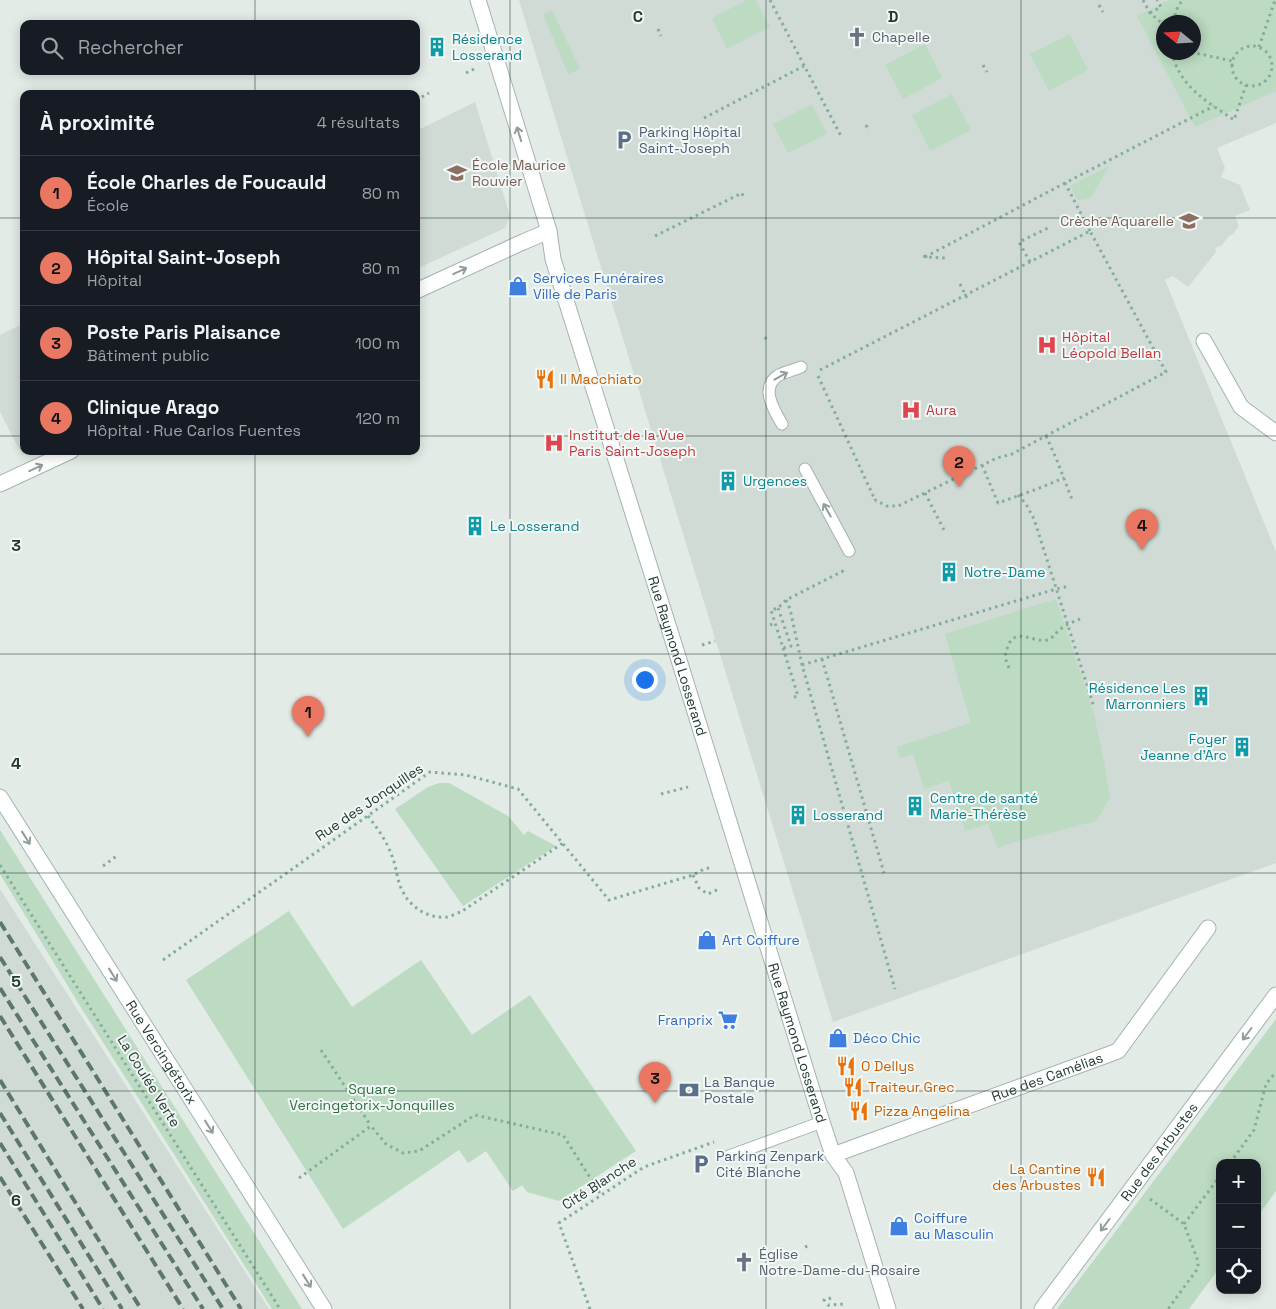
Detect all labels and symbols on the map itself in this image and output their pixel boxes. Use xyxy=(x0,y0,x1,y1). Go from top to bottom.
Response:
text: C xyxy=(633,6,643,27)
text: D xyxy=(888,6,898,27)
north arrow xyxy=(1156,15,1201,60)
church icon: Chapelle xyxy=(846,26,868,48)
place label: Chapelle xyxy=(872,28,930,46)
place label: Résidence Losserand xyxy=(452,30,522,64)
building icon: Résidence Losserand xyxy=(426,36,448,58)
place label: Parking Hôpital Saint-Joseph xyxy=(639,123,741,157)
one-way arrow xyxy=(514,127,524,143)
parking icon: Parking Hôpital Saint-Joseph xyxy=(613,129,635,151)
place label: École Maurice Rouvier xyxy=(472,156,566,190)
school or university icon: École Maurice Rouvier xyxy=(446,162,468,184)
school or university icon: Crèche Aquarelle xyxy=(1178,210,1200,232)
place label: Crèche Aquarelle xyxy=(1060,212,1174,230)
one-way arrow xyxy=(453,266,468,276)
place label: Services Funéraires Ville de Paris xyxy=(533,269,664,303)
shop icon: Services Funéraires Ville de Paris xyxy=(507,275,529,297)
place label: Hôpital Léopold Bellan xyxy=(1062,328,1161,362)
hospital icon: Hôpital Léopold Bellan xyxy=(1036,334,1058,356)
restaurant icon: Il Macchiato xyxy=(534,368,556,390)
place label: Il Macchiato xyxy=(560,370,642,388)
one-way arrow xyxy=(773,371,788,381)
hospital icon: Aura xyxy=(900,399,922,421)
place label: Aura xyxy=(926,401,956,419)
place label: Institut de la Vue Paris Saint-Joseph xyxy=(569,426,696,460)
hospital icon: Institut de la Vue Paris Saint-Joseph xyxy=(543,432,565,454)
pin: 2 xyxy=(943,446,975,487)
one-way arrow xyxy=(28,463,43,472)
building icon: Urgences xyxy=(717,470,739,492)
place label: Urgences xyxy=(743,472,807,490)
one-way arrow xyxy=(822,503,832,518)
pin: 4 xyxy=(1126,509,1158,550)
building icon: Le Losserand xyxy=(464,515,486,537)
place label: Le Losserand xyxy=(490,517,579,535)
text: 3 xyxy=(11,535,21,556)
building icon: Notre-Dame xyxy=(938,561,960,583)
place label: Notre-Dame xyxy=(964,563,1045,581)
street label: Rue Raymond Losserand xyxy=(644,574,711,738)
your location xyxy=(632,667,658,693)
place label: Résidence Les Marronniers xyxy=(1089,679,1186,713)
building icon: Résidence Les Marronniers xyxy=(1190,685,1212,707)
pin: 1 xyxy=(292,696,324,737)
place label: Foyer Jeanne d'Arc xyxy=(1140,730,1227,764)
building icon: Foyer Jeanne d'Arc xyxy=(1231,736,1253,758)
text: 4 xyxy=(11,753,21,774)
street label: Rue des Jonquilles xyxy=(312,759,426,845)
place label: Centre de santé Marie-Thérèse xyxy=(930,789,1038,823)
building icon: Centre de santé Marie-Thérèse xyxy=(904,795,926,817)
building icon: Losserand xyxy=(787,804,809,826)
place label: Losserand xyxy=(813,806,883,824)
one-way arrow xyxy=(21,831,31,845)
shop icon: Art Coiffure xyxy=(696,929,718,951)
place label: Art Coiffure xyxy=(722,931,800,949)
street label: Rue Raymond Losserand xyxy=(764,961,831,1125)
one-way arrow xyxy=(108,968,118,982)
text: 5 xyxy=(11,971,21,992)
street label: Rue Vercingétorix xyxy=(122,997,201,1108)
supermarket icon: Franprix xyxy=(717,1009,739,1031)
place label: Franprix xyxy=(658,1011,713,1029)
shop icon: Déco Chic xyxy=(827,1027,849,1049)
one-way arrow xyxy=(1242,1027,1252,1041)
place label: Déco Chic xyxy=(853,1029,921,1047)
street label: La Coulée Verte xyxy=(114,1032,184,1130)
street label: Rue des Camélias xyxy=(989,1048,1105,1105)
restaurant icon: O Dellys xyxy=(835,1055,857,1077)
place label: O Dellys xyxy=(861,1057,914,1075)
pin: 3 xyxy=(639,1062,671,1103)
place label: La Banque Postale xyxy=(704,1073,775,1107)
restaurant icon: Traiteur Grec xyxy=(842,1076,864,1098)
place label: Traiteur Grec xyxy=(868,1078,955,1096)
bank icon: La Banque Postale xyxy=(678,1079,700,1101)
park label: Square Vercingetorix-Jonquilles xyxy=(289,1080,455,1114)
street label: Rue des Arbustes xyxy=(1117,1099,1202,1205)
restaurant icon: Pizza Angelina xyxy=(848,1100,870,1122)
place label: Pizza Angelina xyxy=(874,1102,970,1120)
one-way arrow xyxy=(205,1120,215,1134)
place label: Parking Zenpark Cité Blanche xyxy=(716,1147,825,1181)
street label: Cité Blanche xyxy=(558,1152,640,1214)
parking icon: Parking Zenpark Cité Blanche xyxy=(690,1153,712,1175)
place label: La Cantine des Arbustes xyxy=(992,1160,1081,1194)
restaurant icon: La Cantine des Arbustes xyxy=(1085,1166,1107,1188)
text: 6 xyxy=(11,1190,21,1211)
place label: Coiffure au Masculin xyxy=(914,1209,994,1243)
shop icon: Coiffure au Masculin xyxy=(888,1215,910,1237)
one-way arrow xyxy=(1100,1218,1110,1232)
place label: Église Notre-Dame-du-Rosaire xyxy=(759,1245,920,1279)
church icon: Église Notre-Dame-du-Rosaire xyxy=(733,1251,755,1273)
one-way arrow xyxy=(302,1274,312,1288)

